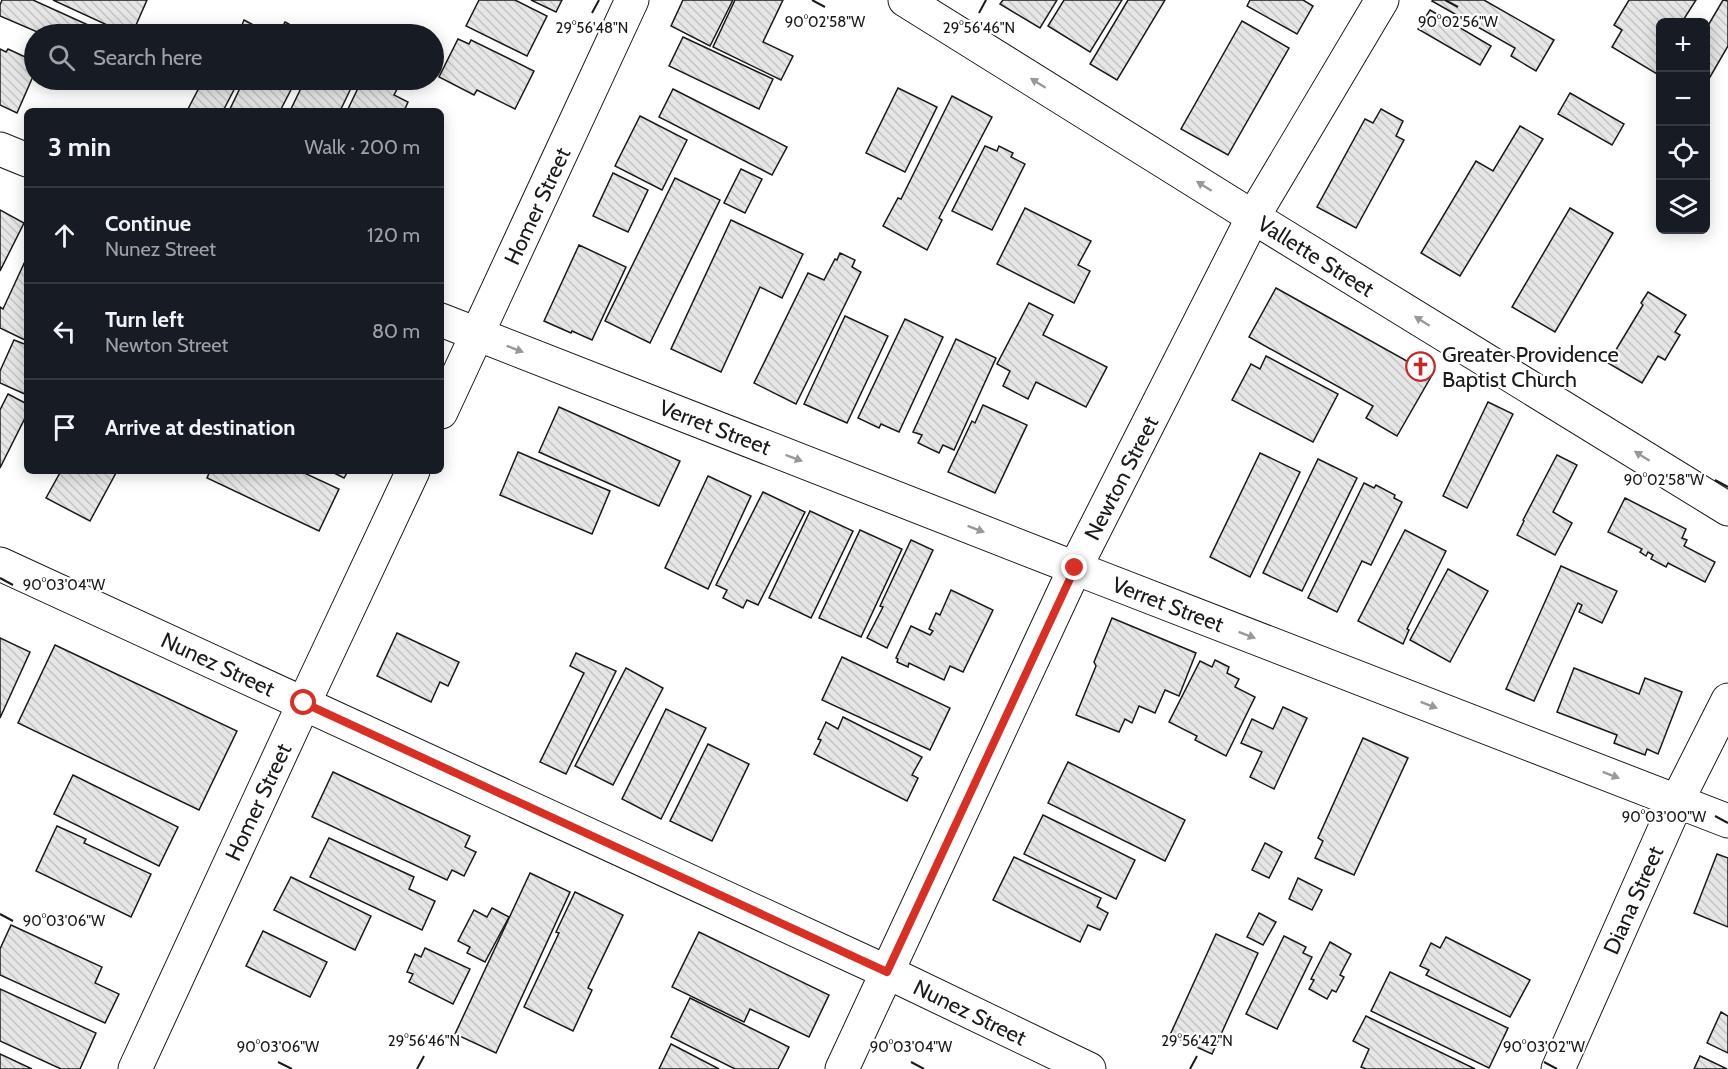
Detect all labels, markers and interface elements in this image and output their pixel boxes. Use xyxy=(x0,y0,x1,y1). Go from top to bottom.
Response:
text: 90°02'58"W xyxy=(785,13,866,31)
text: 90°02'56"W xyxy=(1418,13,1499,31)
map controls xyxy=(1656,18,1710,234)
button: + xyxy=(1656,18,1710,72)
text: 29°56'48"N xyxy=(556,19,628,37)
text: 29°56'46"N xyxy=(943,19,1015,37)
search box xyxy=(24,24,444,90)
icon: search xyxy=(45,41,78,74)
text: Search here xyxy=(93,44,202,71)
button: − xyxy=(1656,72,1710,126)
one-way arrow xyxy=(1030,78,1046,89)
button: locate xyxy=(1656,126,1710,180)
text: 3 min xyxy=(48,131,111,163)
text: Walk · 200 m xyxy=(304,135,420,159)
street label: Homer Street xyxy=(499,143,577,269)
button: layers xyxy=(1656,180,1710,234)
one-way arrow xyxy=(1196,181,1212,192)
text: Continue xyxy=(105,210,191,237)
street label: Vallette Street xyxy=(1253,210,1379,303)
icon: ahead xyxy=(48,219,81,252)
text: 120 m xyxy=(367,223,420,247)
text: Nunez Street xyxy=(105,237,216,261)
text: Turn left xyxy=(105,306,184,333)
icon: left xyxy=(48,315,81,348)
one-way arrow xyxy=(1414,316,1430,327)
text: 80 m xyxy=(372,319,420,343)
text: Newton Street xyxy=(105,333,228,357)
place label: Greater Providence Baptist Church xyxy=(1442,341,1619,393)
one-way arrow xyxy=(506,345,524,354)
church icon: Greater Providence Baptist Church xyxy=(1405,351,1437,383)
street label: Verret Street xyxy=(655,394,775,461)
icon: arrive xyxy=(48,411,81,444)
street label: Newton Street xyxy=(1079,411,1165,545)
text: Arrive at destination xyxy=(105,414,295,441)
one-way arrow xyxy=(1634,450,1650,461)
one-way arrow xyxy=(786,454,804,464)
text: 90°02'58"W xyxy=(1624,471,1705,489)
one-way arrow xyxy=(967,525,985,535)
route end xyxy=(1061,554,1087,580)
street label: Verret Street xyxy=(1108,571,1228,638)
text: 90°03'04"W xyxy=(23,576,106,594)
street label: Nunez Street xyxy=(157,626,279,703)
one-way arrow xyxy=(1238,631,1256,640)
route start xyxy=(290,689,316,715)
one-way arrow xyxy=(1420,701,1438,710)
street label: Homer Street xyxy=(220,739,298,865)
one-way arrow xyxy=(1602,771,1620,780)
text: 90°03'00"W xyxy=(1622,808,1707,826)
street label: Diana Street xyxy=(1598,841,1669,958)
text: 90°03'06"W xyxy=(23,912,106,930)
street label: Nunez Street xyxy=(909,974,1031,1052)
text: 29°56'46"N xyxy=(388,1032,460,1050)
text: 29°56'42"N xyxy=(1161,1032,1233,1050)
text: 90°03'06"W xyxy=(237,1038,320,1056)
text: 90°03'04"W xyxy=(870,1038,953,1056)
text: 90°03'02"W xyxy=(1503,1038,1586,1056)

